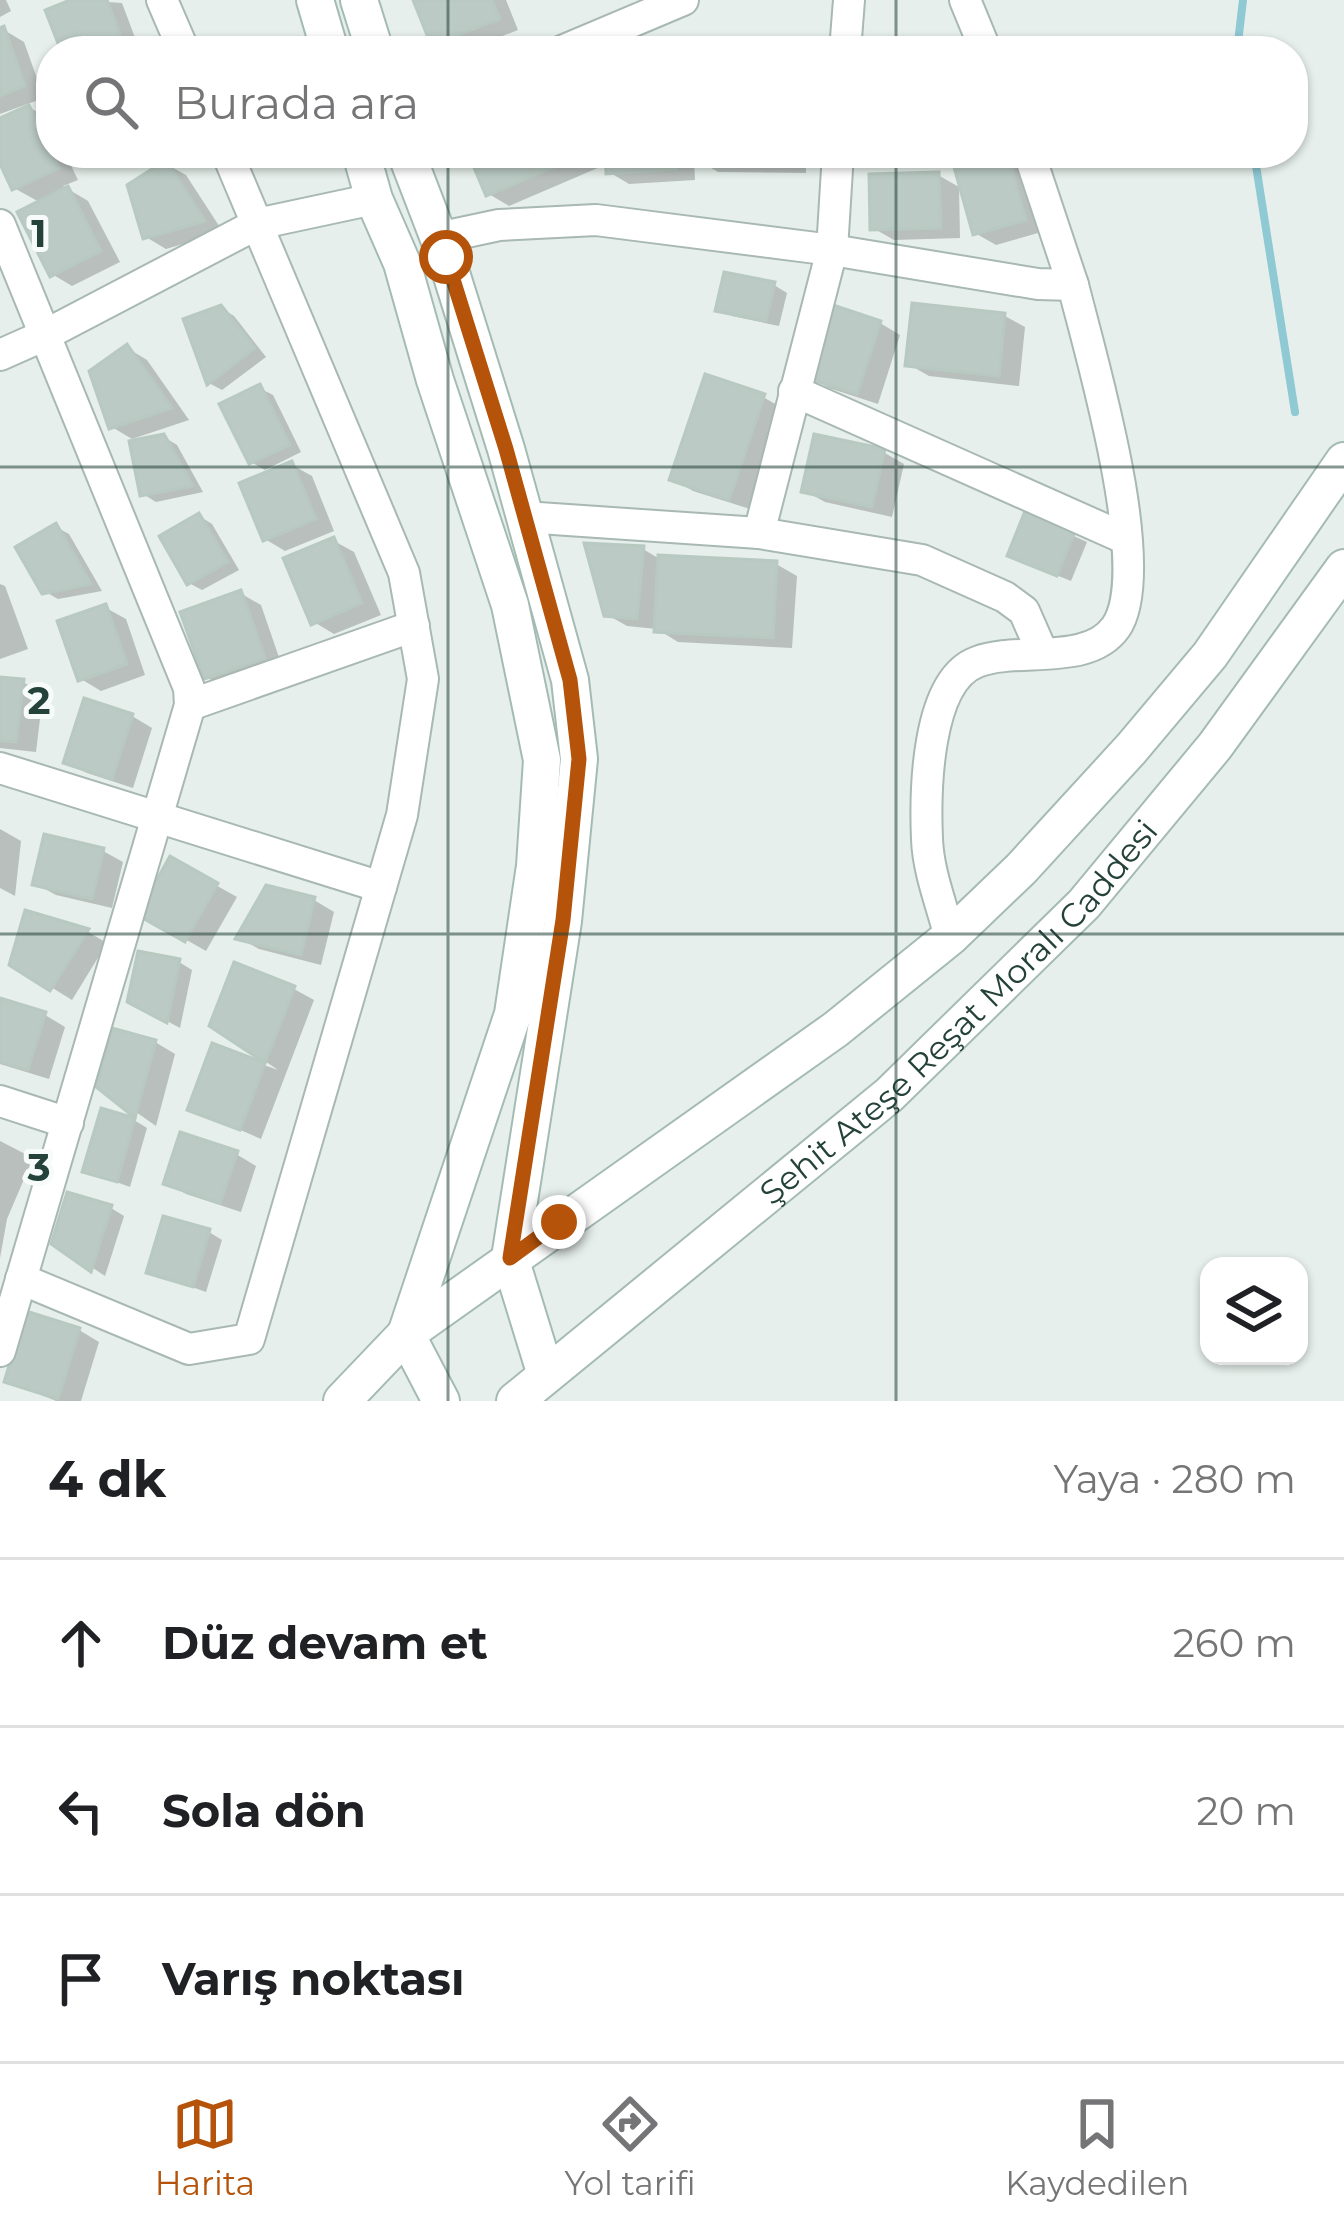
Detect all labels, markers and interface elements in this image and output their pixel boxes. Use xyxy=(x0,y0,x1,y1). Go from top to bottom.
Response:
search box xyxy=(36,36,1308,168)
icon: search xyxy=(78,69,144,135)
text: Burada ara xyxy=(174,75,419,130)
text: 1 xyxy=(31,209,47,257)
route start xyxy=(419,230,473,284)
text: 2 xyxy=(27,676,51,724)
street label: Şehit Ateşe Reşat Moralı Caddesi xyxy=(752,811,1166,1213)
text: 3 xyxy=(26,1143,51,1191)
route end xyxy=(532,1195,586,1249)
map controls xyxy=(1200,1257,1308,1365)
button: layers xyxy=(1200,1257,1308,1365)
text: 4 dk xyxy=(48,1448,166,1510)
text: Yaya · 280 m xyxy=(1053,1455,1296,1503)
icon: ahead xyxy=(48,1610,114,1676)
text: Düz devam et xyxy=(162,1615,488,1670)
text: 260 m xyxy=(1173,1619,1296,1667)
icon: left xyxy=(48,1778,114,1844)
text: Sola dön xyxy=(162,1783,366,1838)
text: 20 m xyxy=(1197,1787,1296,1835)
icon: arrive xyxy=(48,1946,114,2012)
text: Varış noktası xyxy=(162,1951,464,2006)
tab: Harita xyxy=(155,2091,255,2203)
tab: Yol tarifi xyxy=(564,2091,696,2203)
tab: Kaydedilen xyxy=(1005,2091,1189,2203)

